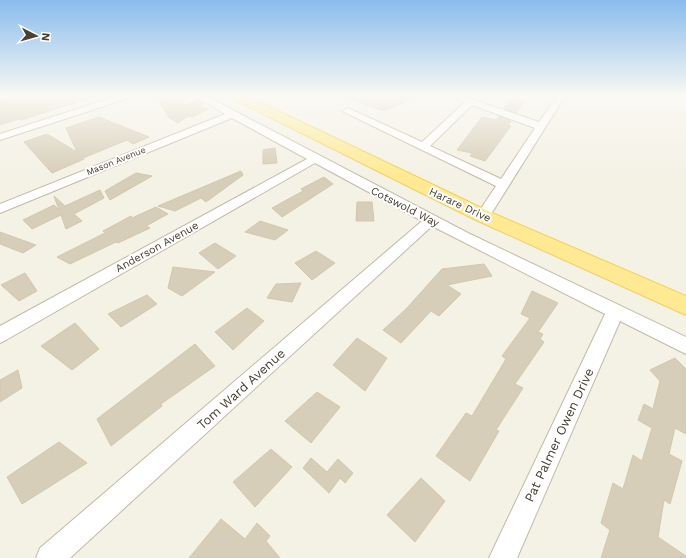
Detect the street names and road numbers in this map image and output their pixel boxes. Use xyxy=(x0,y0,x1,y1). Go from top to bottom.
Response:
street label: Mason Avenue xyxy=(85,145,147,177)
street label: Cotswold Way xyxy=(369,184,442,230)
street label: Harare Drive xyxy=(427,185,493,225)
street label: Anderson Avenue xyxy=(113,219,201,275)
street label: Tom Ward Avenue xyxy=(194,346,288,432)
street label: Pat Palmer Owen Drive xyxy=(521,366,597,504)

